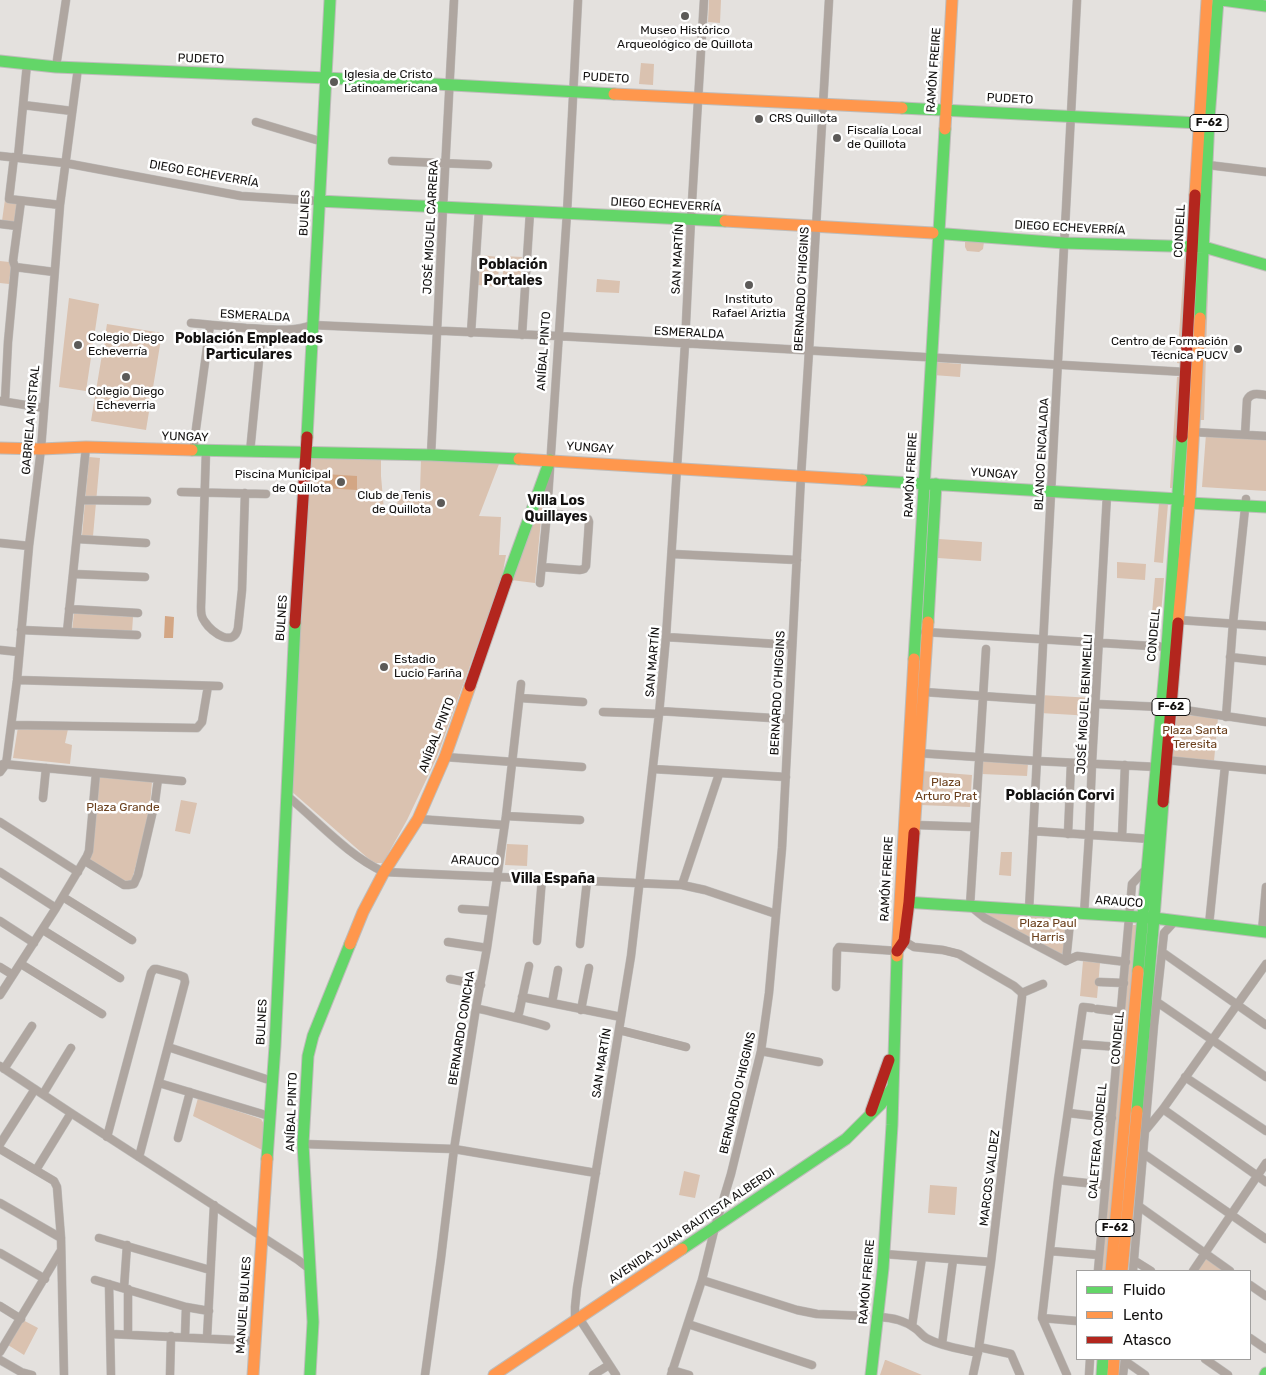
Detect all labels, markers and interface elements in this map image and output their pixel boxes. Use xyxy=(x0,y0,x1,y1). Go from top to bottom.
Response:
marker: Museo Histórico Arqueológico de Quillota xyxy=(679,10,691,22)
place label: Museo Histórico Arqueológico de Quillota xyxy=(617,24,753,52)
street label: RAMÓN FREIRE xyxy=(924,27,944,113)
street label: PUDETO xyxy=(177,51,225,67)
place label: Iglesia de Cristo Latinoamericana xyxy=(344,68,438,96)
street label: PUDETO xyxy=(582,70,630,86)
marker: Iglesia de Cristo Latinoamericana xyxy=(328,76,340,88)
street label: PUDETO xyxy=(986,91,1034,107)
place label: CRS Quillota xyxy=(769,112,837,126)
marker: CRS Quillota xyxy=(753,113,765,125)
road number: F-62 xyxy=(1190,115,1228,132)
place label: Fiscalía Local de Quillota xyxy=(847,124,921,152)
marker: Fiscalía Local de Quillota xyxy=(831,132,843,144)
street label: DIEGO ECHEVERRÍA xyxy=(148,157,260,191)
street label: JOSÉ MIGUEL CARRERA xyxy=(420,159,442,295)
street label: BULNES xyxy=(297,190,313,236)
street label: DIEGO ECHEVERRÍA xyxy=(610,195,722,215)
street label: CONDELL xyxy=(1171,204,1189,258)
street label: DIEGO ECHEVERRÍA xyxy=(1014,218,1126,238)
street label: SAN MARTÍN xyxy=(669,223,687,295)
street label: BERNARDO O'HIGGINS xyxy=(792,226,812,352)
district label: Población Portales xyxy=(479,257,547,290)
marker: Instituto Rafael Ariztia xyxy=(743,279,755,291)
place label: Instituto Rafael Ariztia xyxy=(712,293,786,321)
street label: ESMERALDA xyxy=(219,307,291,325)
street label: ANÍBAL PINTO xyxy=(534,311,554,391)
street label: ESMERALDA xyxy=(653,324,725,342)
place label: Colegio Diego Echeverría xyxy=(88,331,164,359)
district label: Población Empleados Particulares xyxy=(175,331,323,364)
place label: Centro de Formación Técnica PUCV xyxy=(1111,335,1228,363)
marker: Colegio Diego Echeverría xyxy=(72,339,84,351)
marker: Centro de Formación Técnica PUCV xyxy=(1232,343,1244,355)
street label: GABRIELA MISTRAL xyxy=(19,365,43,475)
marker: Colegio Diego Echeverria xyxy=(120,371,132,383)
place label: Colegio Diego Echeverria xyxy=(88,385,164,413)
street label: BLANCO ENCALADA xyxy=(1032,397,1052,511)
street label: YUNGAY xyxy=(161,429,209,445)
street label: RAMÓN FREIRE xyxy=(902,432,920,518)
street label: YUNGAY xyxy=(566,439,614,457)
street label: YUNGAY xyxy=(970,465,1018,483)
place label: Piscina Municipal de Quillota xyxy=(235,468,331,496)
marker: Piscina Municipal de Quillota xyxy=(335,476,347,488)
place label: Club de Tenis de Quillota xyxy=(357,489,431,517)
district label: Villa Los Quillayes xyxy=(524,493,588,526)
marker: Club de Tenis de Quillota xyxy=(435,497,447,509)
street label: BULNES xyxy=(273,594,291,642)
street label: CONDELL xyxy=(1144,608,1164,662)
street label: SAN MARTÍN xyxy=(643,626,663,698)
street label: BERNARDO O'HIGGINS xyxy=(768,630,788,756)
street label: JOSÉ MIGUEL BENIMELLI xyxy=(1074,634,1096,774)
place label: Estadio Lucio Fariña xyxy=(394,653,462,681)
marker: Estadio Lucio Fariña xyxy=(378,661,390,673)
street label: ANÍBAL PINTO xyxy=(416,695,458,775)
road number: F-62 xyxy=(1152,699,1190,716)
park label: Plaza Santa Teresita xyxy=(1162,724,1228,752)
park label: Plaza Arturo Prat xyxy=(915,776,977,804)
district label: Población Corvi xyxy=(1006,788,1114,804)
park label: Plaza Grande xyxy=(86,801,160,815)
street label: RAMÓN FREIRE xyxy=(878,836,896,922)
street label: ARAUCO xyxy=(451,853,499,869)
district label: Villa España xyxy=(511,871,595,887)
street label: ARAUCO xyxy=(1094,893,1144,911)
park label: Plaza Paul Harris xyxy=(1019,917,1077,945)
street label: BERNARDO CONCHA xyxy=(446,970,478,1086)
street label: BULNES xyxy=(254,999,270,1045)
street label: CONDELL xyxy=(1108,1011,1128,1065)
street label: SAN MARTÍN xyxy=(589,1027,615,1099)
street label: BERNARDO O'HIGGINS xyxy=(717,1031,759,1155)
street label: ANÍBAL PINTO xyxy=(283,1072,301,1152)
street label: CALETERA CONDELL xyxy=(1086,1082,1110,1200)
street label: MARCOS VALDEZ xyxy=(977,1129,1003,1227)
street label: AVENIDA JUAN BAUTISTA ALBERDI xyxy=(606,1165,778,1287)
road number: F-62 xyxy=(1096,1220,1134,1236)
street label: RAMÓN FREIRE xyxy=(856,1239,878,1325)
street label: MANUEL BULNES xyxy=(233,1256,255,1354)
legend xyxy=(1076,1270,1251,1360)
text: Fluido xyxy=(1123,1281,1166,1299)
text: Lento xyxy=(1123,1306,1163,1324)
text: Atasco xyxy=(1123,1331,1171,1349)

